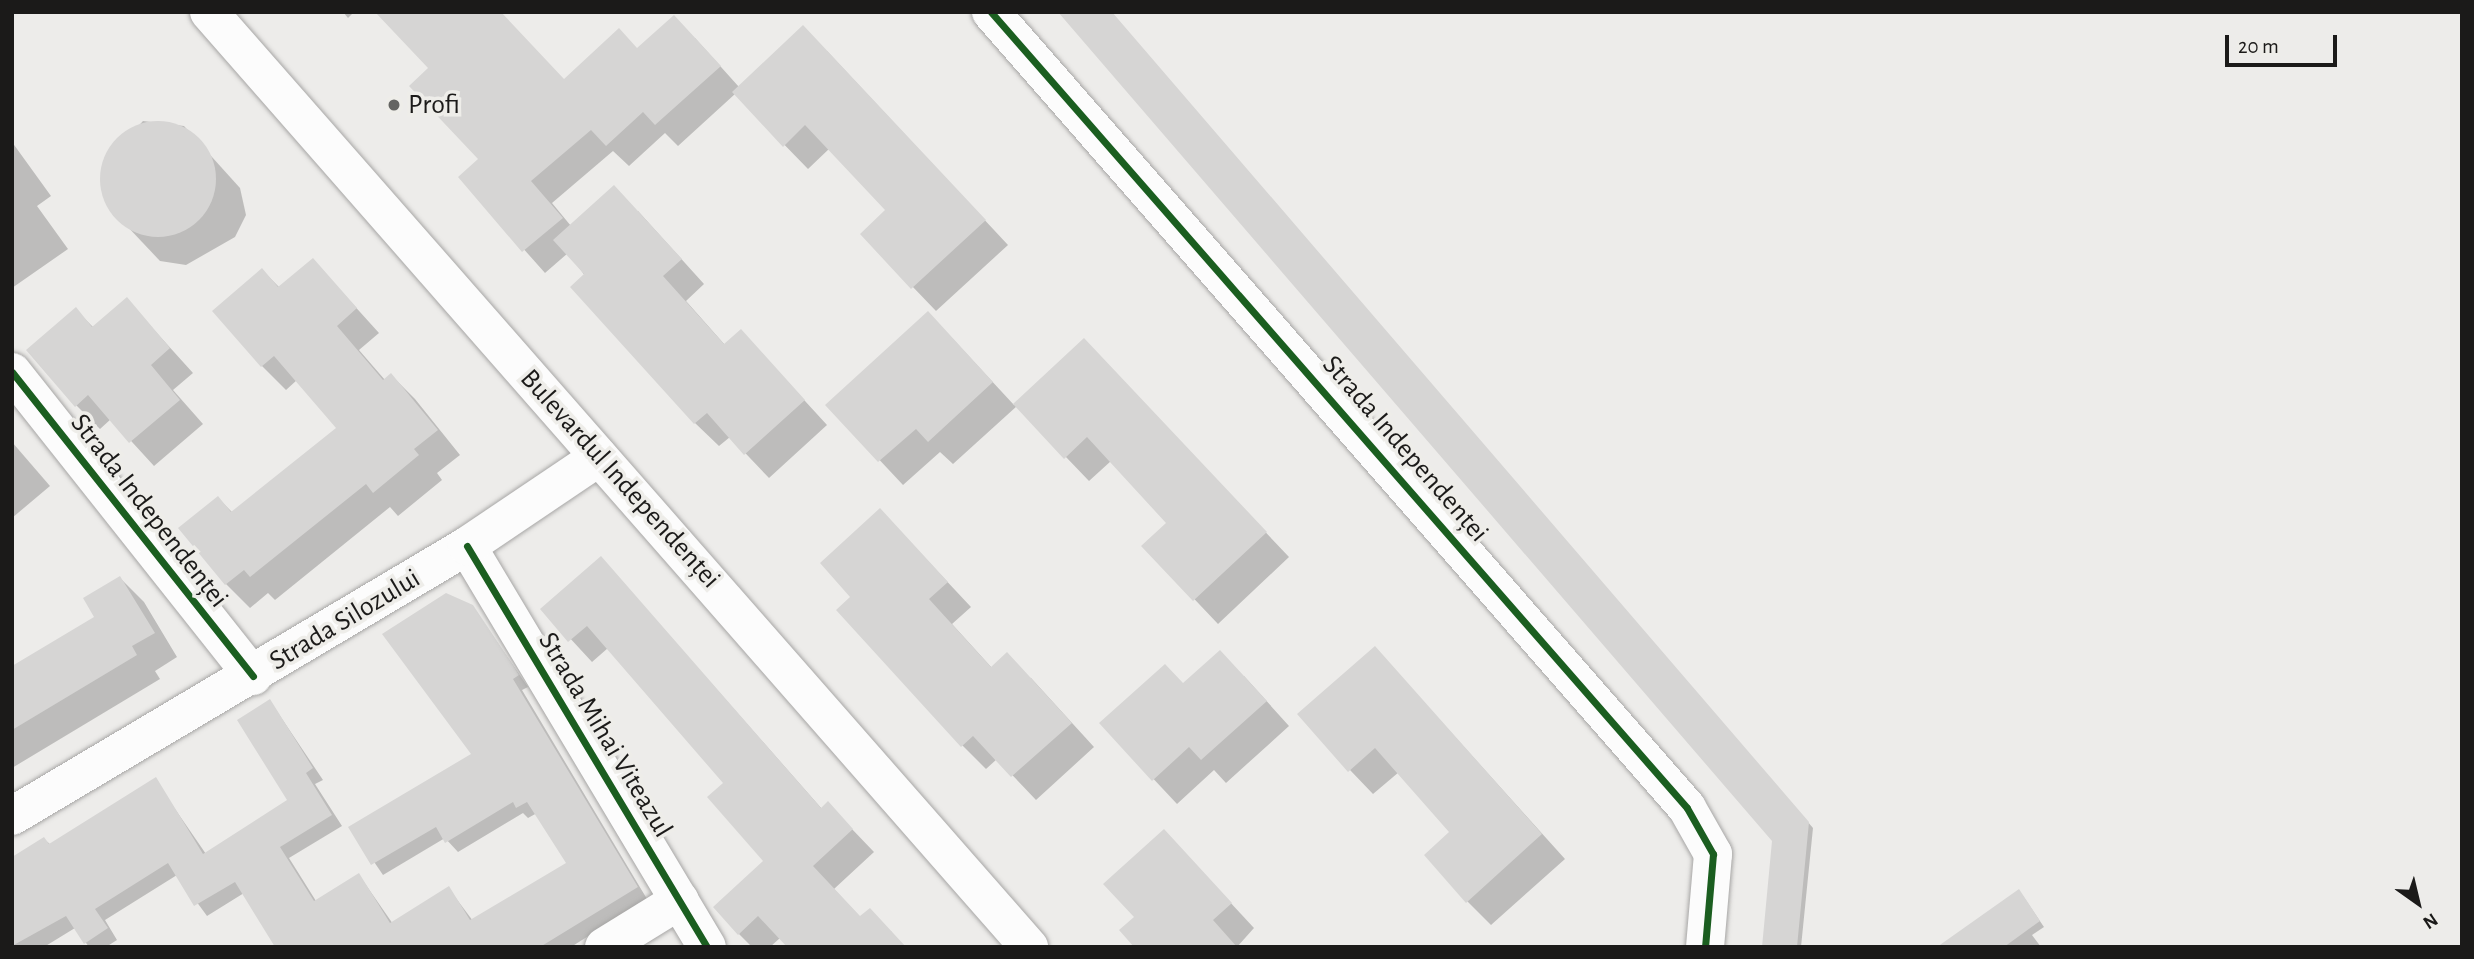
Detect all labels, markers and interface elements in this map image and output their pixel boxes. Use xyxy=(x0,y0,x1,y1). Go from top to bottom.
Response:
scale bar xyxy=(2229,21,2341,65)
text: 20 m xyxy=(2238,36,2279,57)
place label: Profi xyxy=(408,88,460,122)
marker: Profi xyxy=(386,97,402,113)
street label: Strada Independenței xyxy=(1315,349,1495,549)
street label: Bulevardul Independenței xyxy=(513,362,727,596)
street label: Strada Independenței xyxy=(63,407,235,615)
street label: Strada Silozului xyxy=(264,562,426,678)
street label: Strada Mihai Viteazul xyxy=(531,626,679,844)
north arrow xyxy=(2383,868,2453,938)
text: N xyxy=(2419,909,2441,932)

